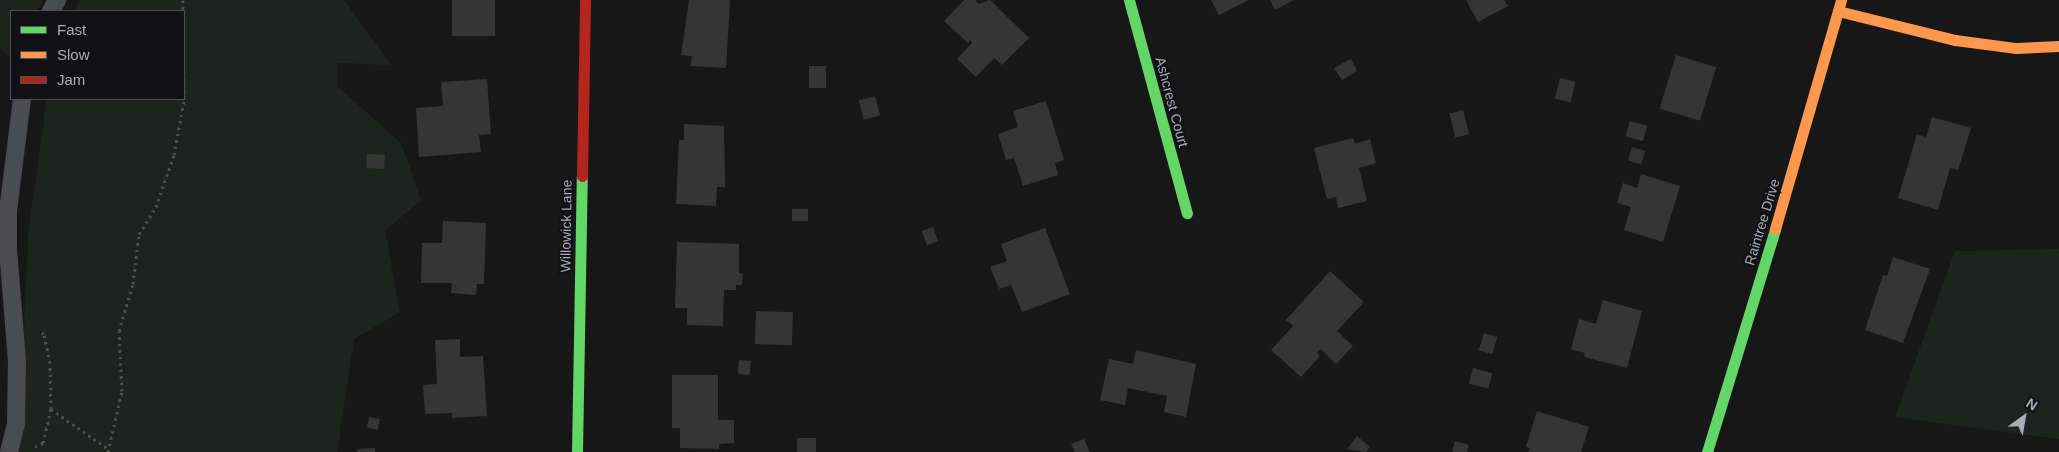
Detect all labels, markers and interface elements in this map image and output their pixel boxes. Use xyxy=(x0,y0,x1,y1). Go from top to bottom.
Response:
legend xyxy=(10,10,185,100)
text: Fast xyxy=(57,21,86,38)
text: Slow xyxy=(57,46,90,63)
street label: Ashcrest Court xyxy=(1152,55,1192,149)
text: Jam xyxy=(57,71,85,88)
street label: Raintree Drive xyxy=(1741,177,1783,267)
street label: Willowick Lane xyxy=(557,180,575,272)
north arrow xyxy=(1999,392,2049,442)
text: N xyxy=(2023,395,2040,414)

